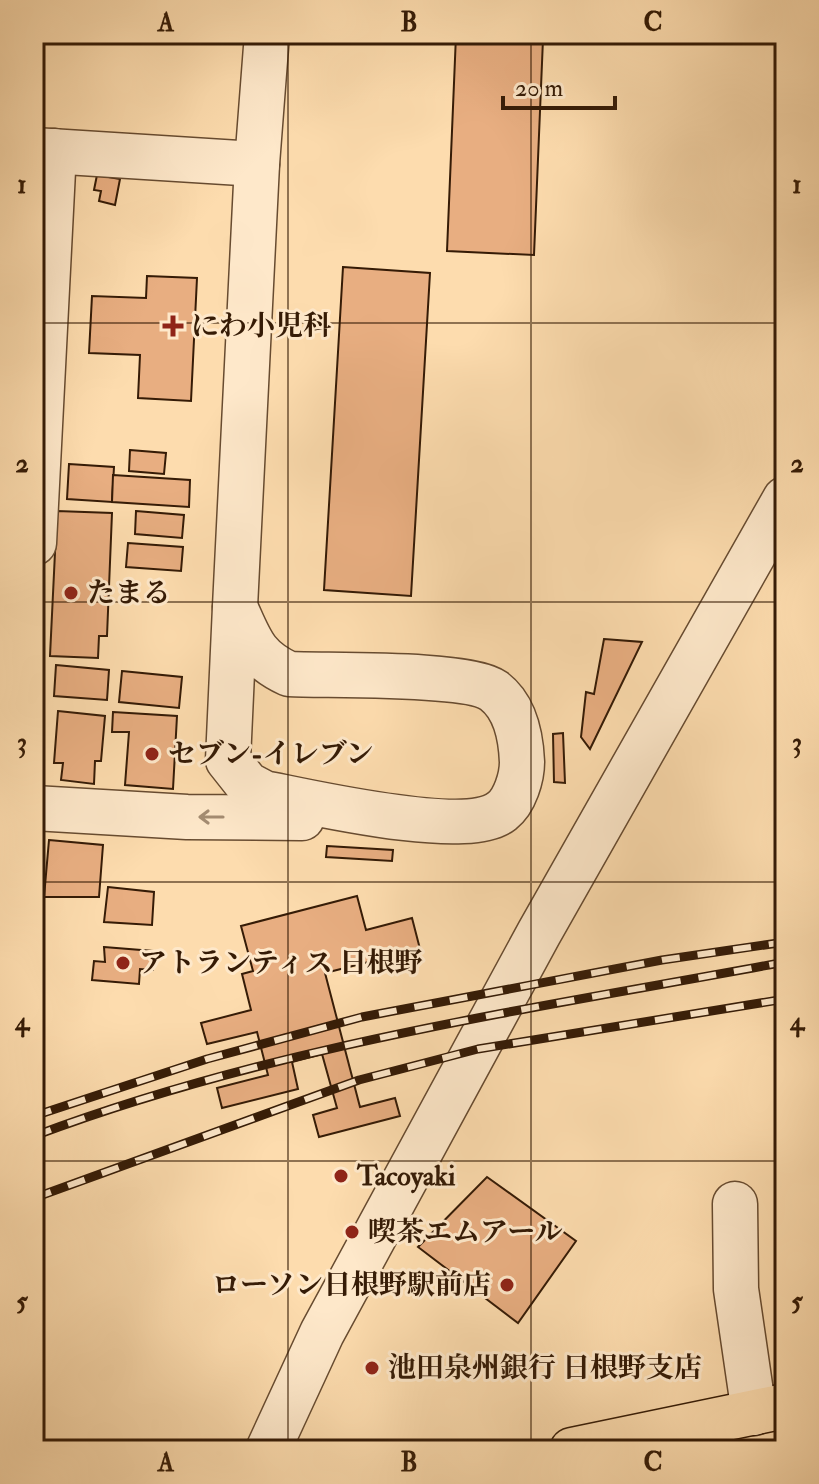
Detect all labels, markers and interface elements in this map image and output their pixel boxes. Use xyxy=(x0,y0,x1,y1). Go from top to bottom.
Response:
text: A xyxy=(157,7,175,39)
text: B xyxy=(400,7,418,39)
text: C xyxy=(643,7,663,39)
scale bar xyxy=(503,60,615,110)
text: 20 m xyxy=(515,73,564,104)
text: 1 xyxy=(17,169,27,201)
text: 1 xyxy=(792,169,802,201)
place label: にわ小児科 xyxy=(191,309,332,344)
marker: にわ小児科 xyxy=(162,315,184,337)
text: 2 xyxy=(15,448,29,480)
text: 2 xyxy=(790,448,804,480)
place label: たまる xyxy=(87,576,171,611)
marker: たまる xyxy=(62,584,80,602)
text: 3 xyxy=(17,727,27,759)
text: 3 xyxy=(792,727,802,759)
place label: セブン-イレブン xyxy=(168,737,374,772)
marker: セブン-イレブン xyxy=(143,745,161,763)
one-way arrow xyxy=(198,809,225,825)
place label: アトランティス 日根野 xyxy=(139,946,423,981)
marker: アトランティス 日根野 xyxy=(114,954,132,972)
text: 4 xyxy=(14,1006,31,1038)
text: 4 xyxy=(789,1006,806,1038)
place label: Tacoyaki xyxy=(356,1159,456,1194)
marker: Tacoyaki xyxy=(332,1167,350,1185)
place label: 喫茶エムアール xyxy=(368,1215,563,1250)
marker: 喫茶エムアール xyxy=(343,1223,361,1241)
place label: ローソン日根野駅前店 xyxy=(212,1268,491,1303)
marker: ローソン日根野駅前店 xyxy=(498,1276,516,1294)
text: 5 xyxy=(16,1286,28,1318)
text: 5 xyxy=(791,1286,803,1318)
place label: 池田泉州銀行 日根野支店 xyxy=(388,1351,702,1386)
marker: 池田泉州銀行 日根野支店 xyxy=(363,1359,381,1377)
text: A xyxy=(157,1447,175,1479)
text: B xyxy=(400,1447,418,1479)
text: C xyxy=(643,1447,663,1479)

